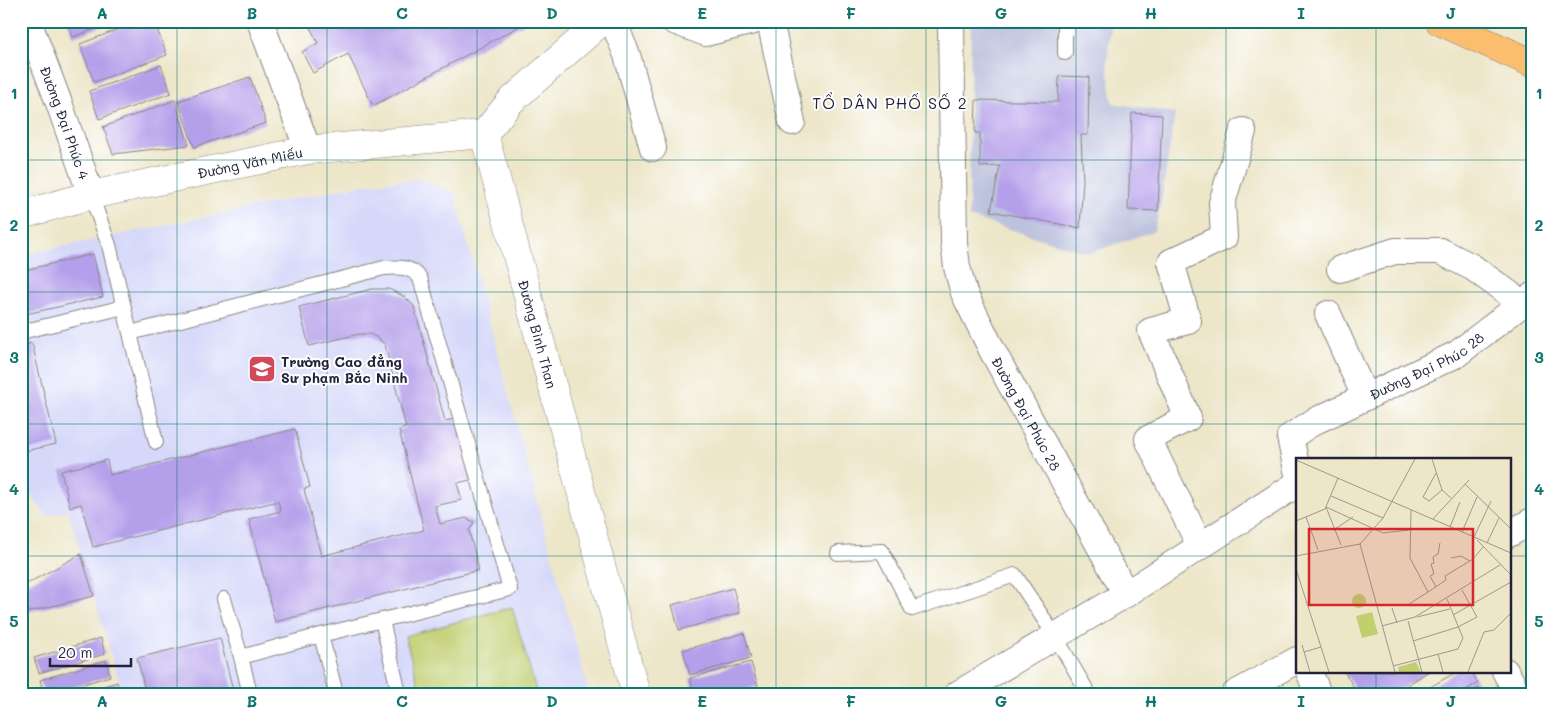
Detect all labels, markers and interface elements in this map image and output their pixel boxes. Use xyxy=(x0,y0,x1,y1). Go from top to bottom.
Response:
text: A xyxy=(96,2,108,23)
text: B xyxy=(247,2,257,23)
text: C xyxy=(396,2,408,23)
text: D xyxy=(546,2,558,23)
text: E xyxy=(697,2,707,23)
text: F xyxy=(846,2,856,23)
text: G xyxy=(995,2,1007,23)
text: H xyxy=(1145,2,1157,23)
text: I xyxy=(1297,2,1305,23)
text: J xyxy=(1446,2,1456,23)
street label: Đường Đại Phúc 4 xyxy=(36,63,94,182)
text: 1 xyxy=(10,82,18,103)
text: 1 xyxy=(1535,82,1543,103)
district label: TỔ DÂN PHỐ SỐ 2 xyxy=(812,92,968,113)
street label: Đường Văn Miếu xyxy=(195,142,304,182)
text: 2 xyxy=(10,214,19,235)
text: 2 xyxy=(1535,214,1544,235)
street label: Đường Bình Than xyxy=(514,277,562,390)
street label: Đường Đại Phúc 28 xyxy=(1366,327,1487,404)
text: 3 xyxy=(9,346,19,367)
text: 3 xyxy=(1534,346,1544,367)
place label: Trường Cao đẳng Sư phạm Bắc Ninh xyxy=(281,352,408,387)
street label: Đường Đại Phúc 28 xyxy=(988,353,1066,474)
school or university icon: Trường Cao đẳng Sư phạm Bắc Ninh xyxy=(247,354,277,384)
inset map xyxy=(1296,458,1510,672)
text: 4 xyxy=(9,478,19,499)
text: 4 xyxy=(1534,478,1544,499)
text: 5 xyxy=(9,610,19,631)
text: 5 xyxy=(1534,610,1544,631)
scale bar xyxy=(50,635,131,667)
text: 20 m xyxy=(58,642,92,662)
text: A xyxy=(96,690,108,711)
text: B xyxy=(247,690,257,711)
text: C xyxy=(396,690,408,711)
text: D xyxy=(546,690,558,711)
text: E xyxy=(697,690,707,711)
text: F xyxy=(846,690,856,711)
text: G xyxy=(995,690,1007,711)
text: H xyxy=(1145,690,1157,711)
text: I xyxy=(1297,690,1305,711)
text: J xyxy=(1446,690,1456,711)

